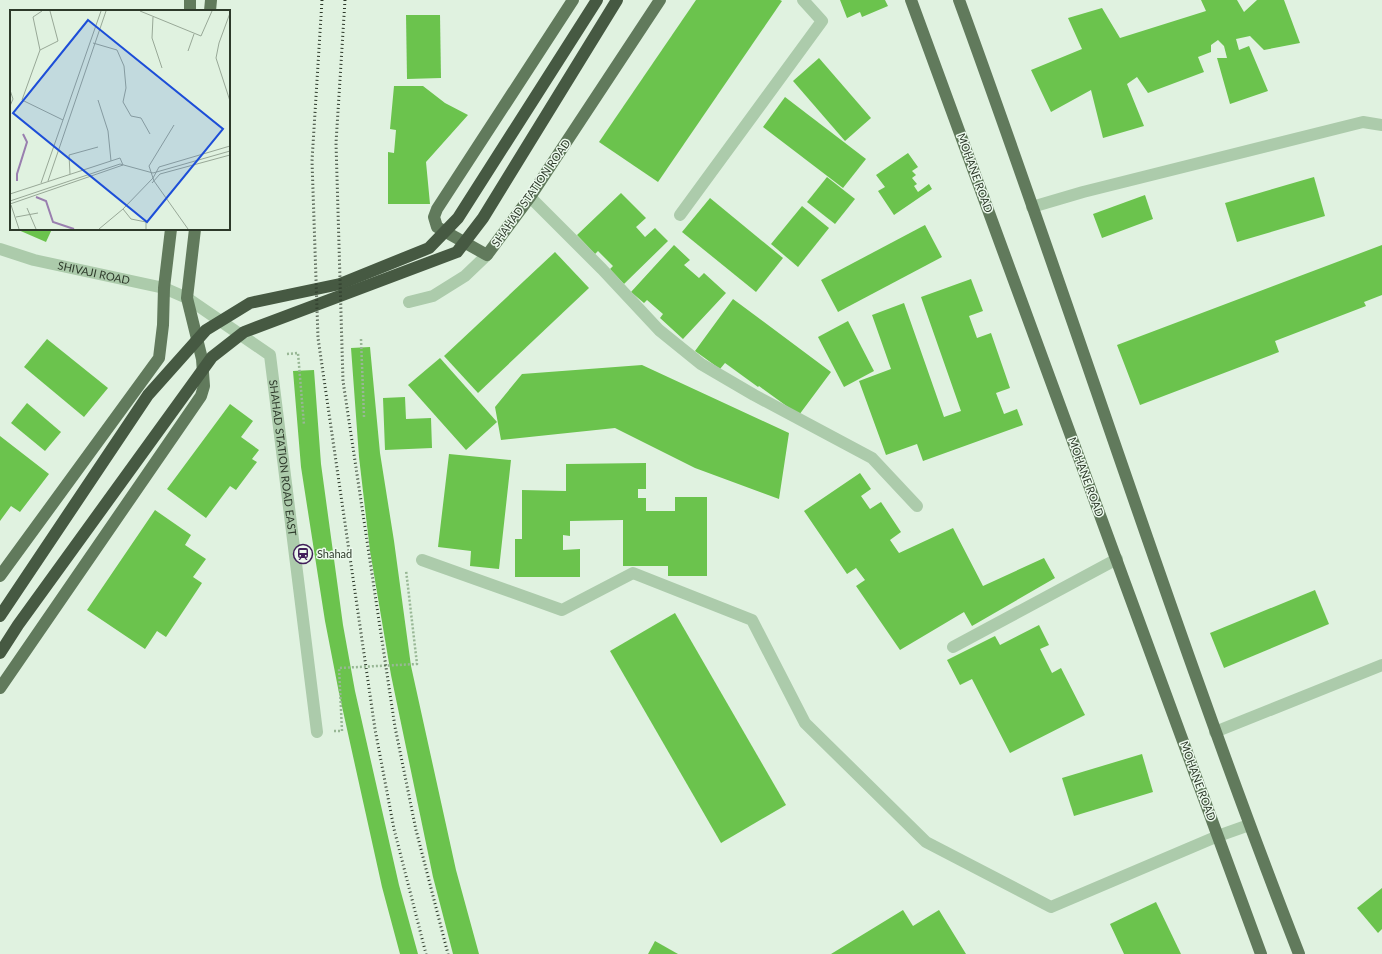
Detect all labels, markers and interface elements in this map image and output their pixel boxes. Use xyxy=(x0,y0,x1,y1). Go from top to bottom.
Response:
inset map xyxy=(10,10,230,230)
street label: MOHANE ROAD xyxy=(955,131,996,214)
street label: SHAHAD STATION ROAD xyxy=(489,137,573,249)
street label: SHIVAJI ROAD xyxy=(57,258,131,287)
street label: SHAHAD STATION ROAD EAST xyxy=(267,379,300,537)
street label: MOHANE ROAD xyxy=(1066,435,1107,518)
station icon: Shahad xyxy=(292,543,314,565)
place label: Shahad xyxy=(317,547,352,560)
street label: MOHANE ROAD xyxy=(1178,739,1219,822)

